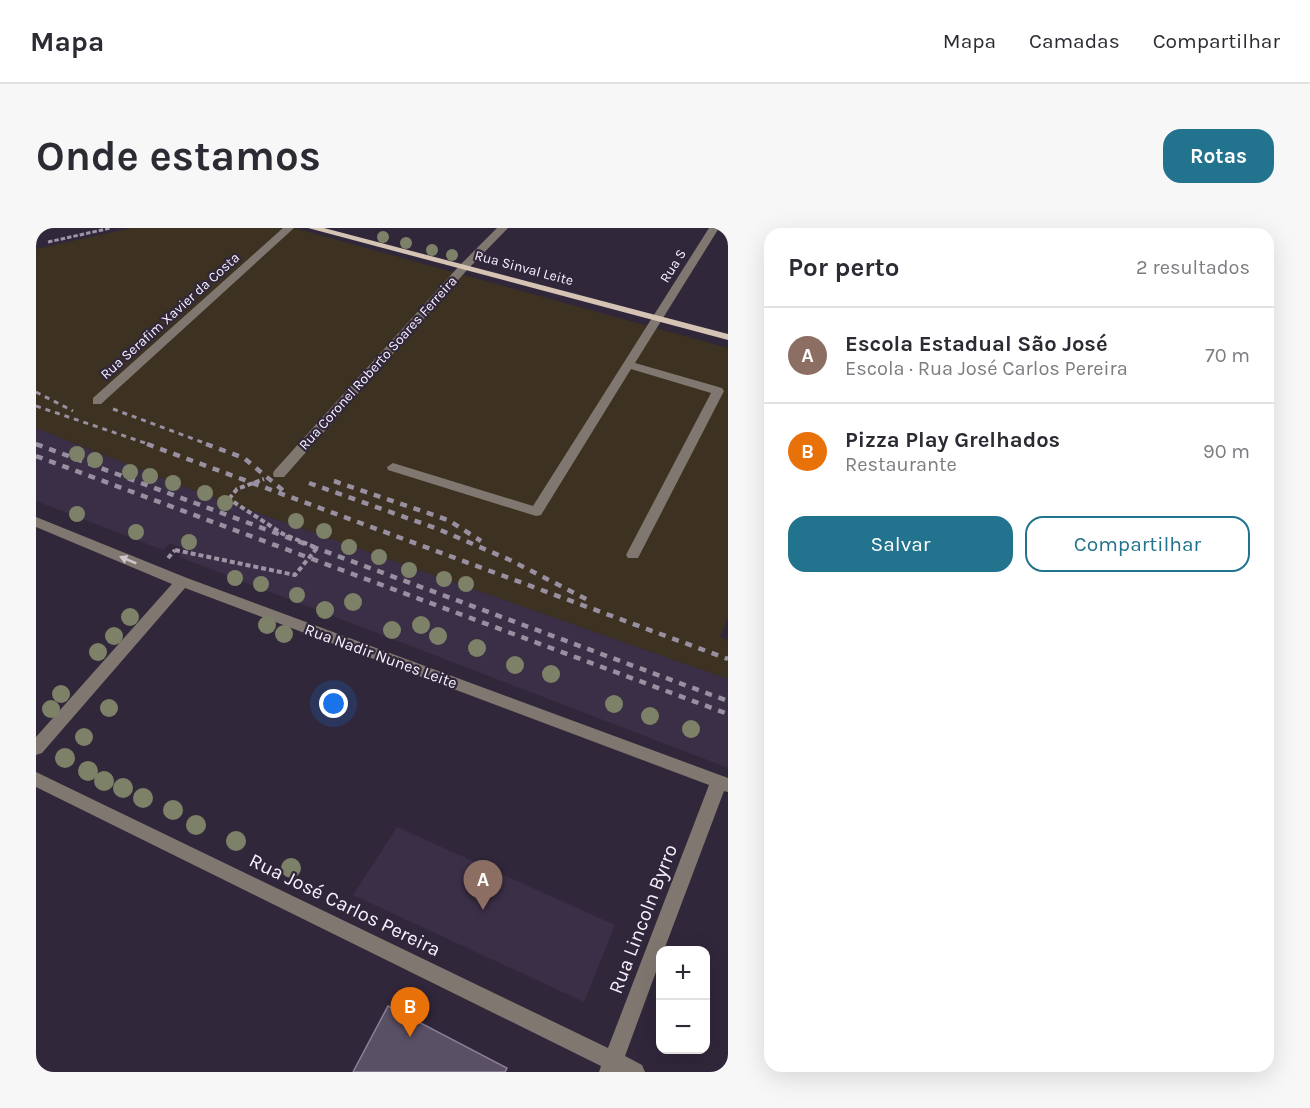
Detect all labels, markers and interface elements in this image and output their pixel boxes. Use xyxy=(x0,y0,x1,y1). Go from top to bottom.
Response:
text: Mapa xyxy=(30,25,104,58)
text: Mapa xyxy=(943,29,996,53)
text: Camadas xyxy=(1029,29,1120,53)
text: Compartilhar xyxy=(1153,29,1280,53)
button: Rotas xyxy=(1163,129,1274,183)
text: Onde estamos xyxy=(36,131,321,181)
street label: Rua S xyxy=(656,246,690,286)
street label: Rua Sinval Leite xyxy=(473,247,575,289)
street label: Rua Serafim Xavier da Costa xyxy=(97,249,243,383)
text: Por perto xyxy=(788,252,899,283)
text: 2 resultados xyxy=(1136,256,1250,279)
street label: Rua Coronel Roberto Soares Ferreira xyxy=(295,273,461,453)
text: Escola Estadual São José xyxy=(845,331,1108,357)
text: A xyxy=(801,344,814,367)
text: 70 m xyxy=(1205,344,1250,367)
text: Escola · Rua José Carlos Pereira xyxy=(845,357,1128,380)
text: Pizza Play Grelhados xyxy=(845,427,1060,453)
text: B xyxy=(801,440,814,463)
text: 90 m xyxy=(1203,440,1250,463)
text: Restaurante xyxy=(845,453,957,476)
button: Salvar xyxy=(788,516,1013,572)
button: Compartilhar xyxy=(1025,516,1250,572)
one-way arrow xyxy=(119,555,137,564)
street label: Rua Nadir Nunes Leite xyxy=(302,620,460,692)
your location xyxy=(319,689,348,718)
street label: Rua Lincoln Byrro xyxy=(604,841,682,997)
street label: Rua José Carlos Pereira xyxy=(246,849,444,961)
pin: A xyxy=(464,860,502,910)
map controls xyxy=(656,946,710,1054)
button: + xyxy=(656,946,710,1000)
pin: B xyxy=(390,988,430,1037)
button: − xyxy=(656,1000,710,1054)

